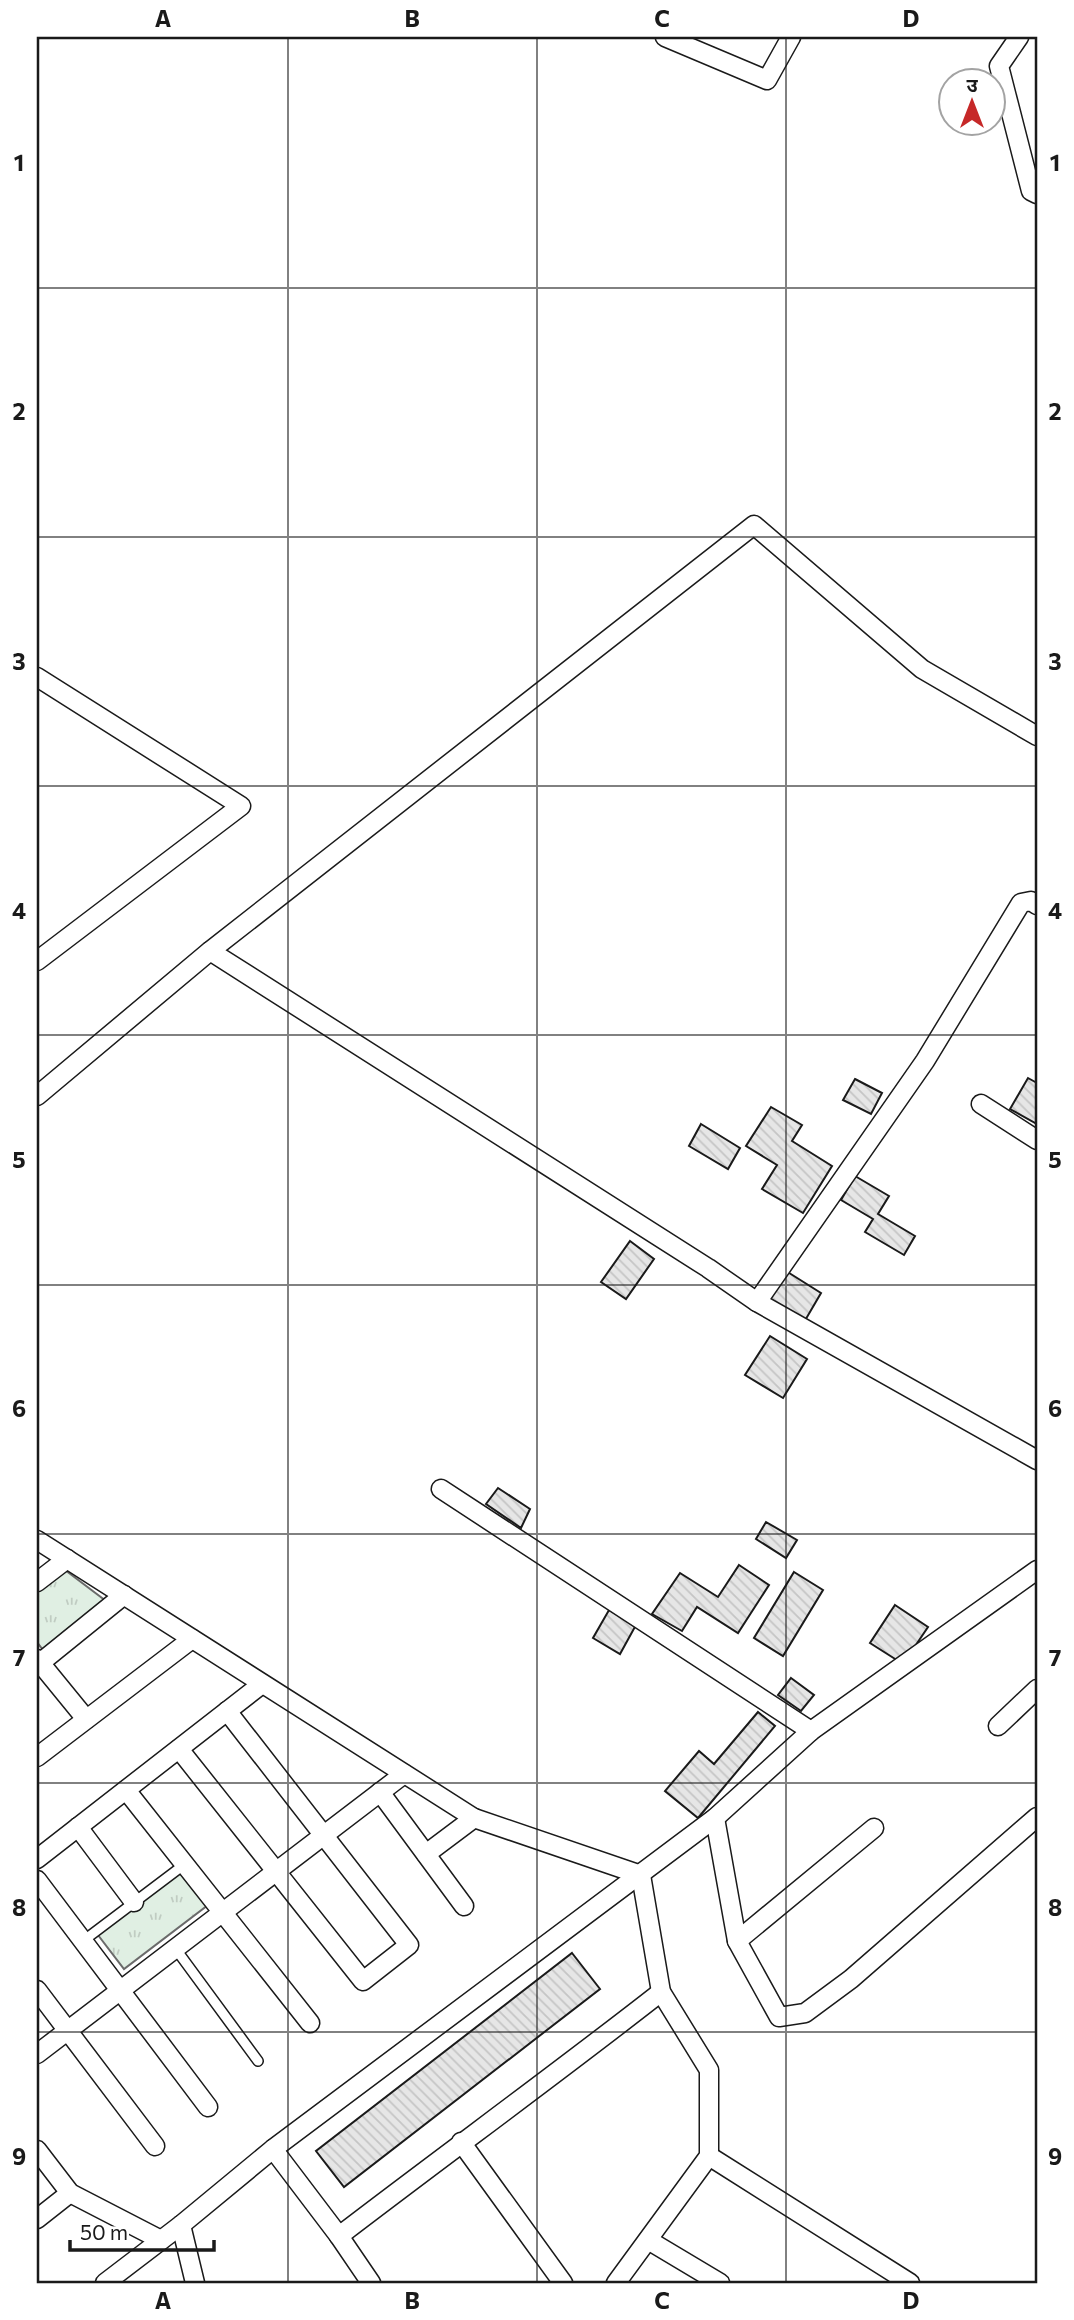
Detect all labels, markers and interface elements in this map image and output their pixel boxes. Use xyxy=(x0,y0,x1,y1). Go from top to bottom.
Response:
text: A xyxy=(155,4,172,32)
text: B xyxy=(404,4,420,32)
text: C xyxy=(654,4,670,32)
text: D xyxy=(903,4,920,32)
north arrow xyxy=(937,66,1007,136)
text: उ xyxy=(966,73,978,96)
text: 1 xyxy=(14,148,24,176)
text: 1 xyxy=(1050,148,1060,176)
text: 2 xyxy=(12,397,26,425)
text: 2 xyxy=(1048,397,1062,425)
text: 3 xyxy=(12,647,26,675)
text: 3 xyxy=(1048,647,1062,675)
text: 4 xyxy=(12,896,26,924)
text: 4 xyxy=(1048,896,1062,924)
text: 5 xyxy=(12,1145,26,1173)
text: 5 xyxy=(1048,1145,1062,1173)
text: 6 xyxy=(12,1394,26,1422)
text: 6 xyxy=(1048,1394,1062,1422)
text: 7 xyxy=(13,1643,25,1671)
text: 7 xyxy=(1049,1643,1061,1671)
text: 8 xyxy=(12,1893,26,1921)
text: 8 xyxy=(1048,1893,1062,1921)
text: 9 xyxy=(12,2142,26,2170)
text: 9 xyxy=(1048,2142,1062,2170)
scale bar xyxy=(70,2208,214,2252)
text: 50 m xyxy=(80,2219,128,2244)
text: A xyxy=(155,2286,172,2314)
text: B xyxy=(404,2286,420,2314)
text: C xyxy=(654,2286,670,2314)
text: D xyxy=(903,2286,920,2314)

